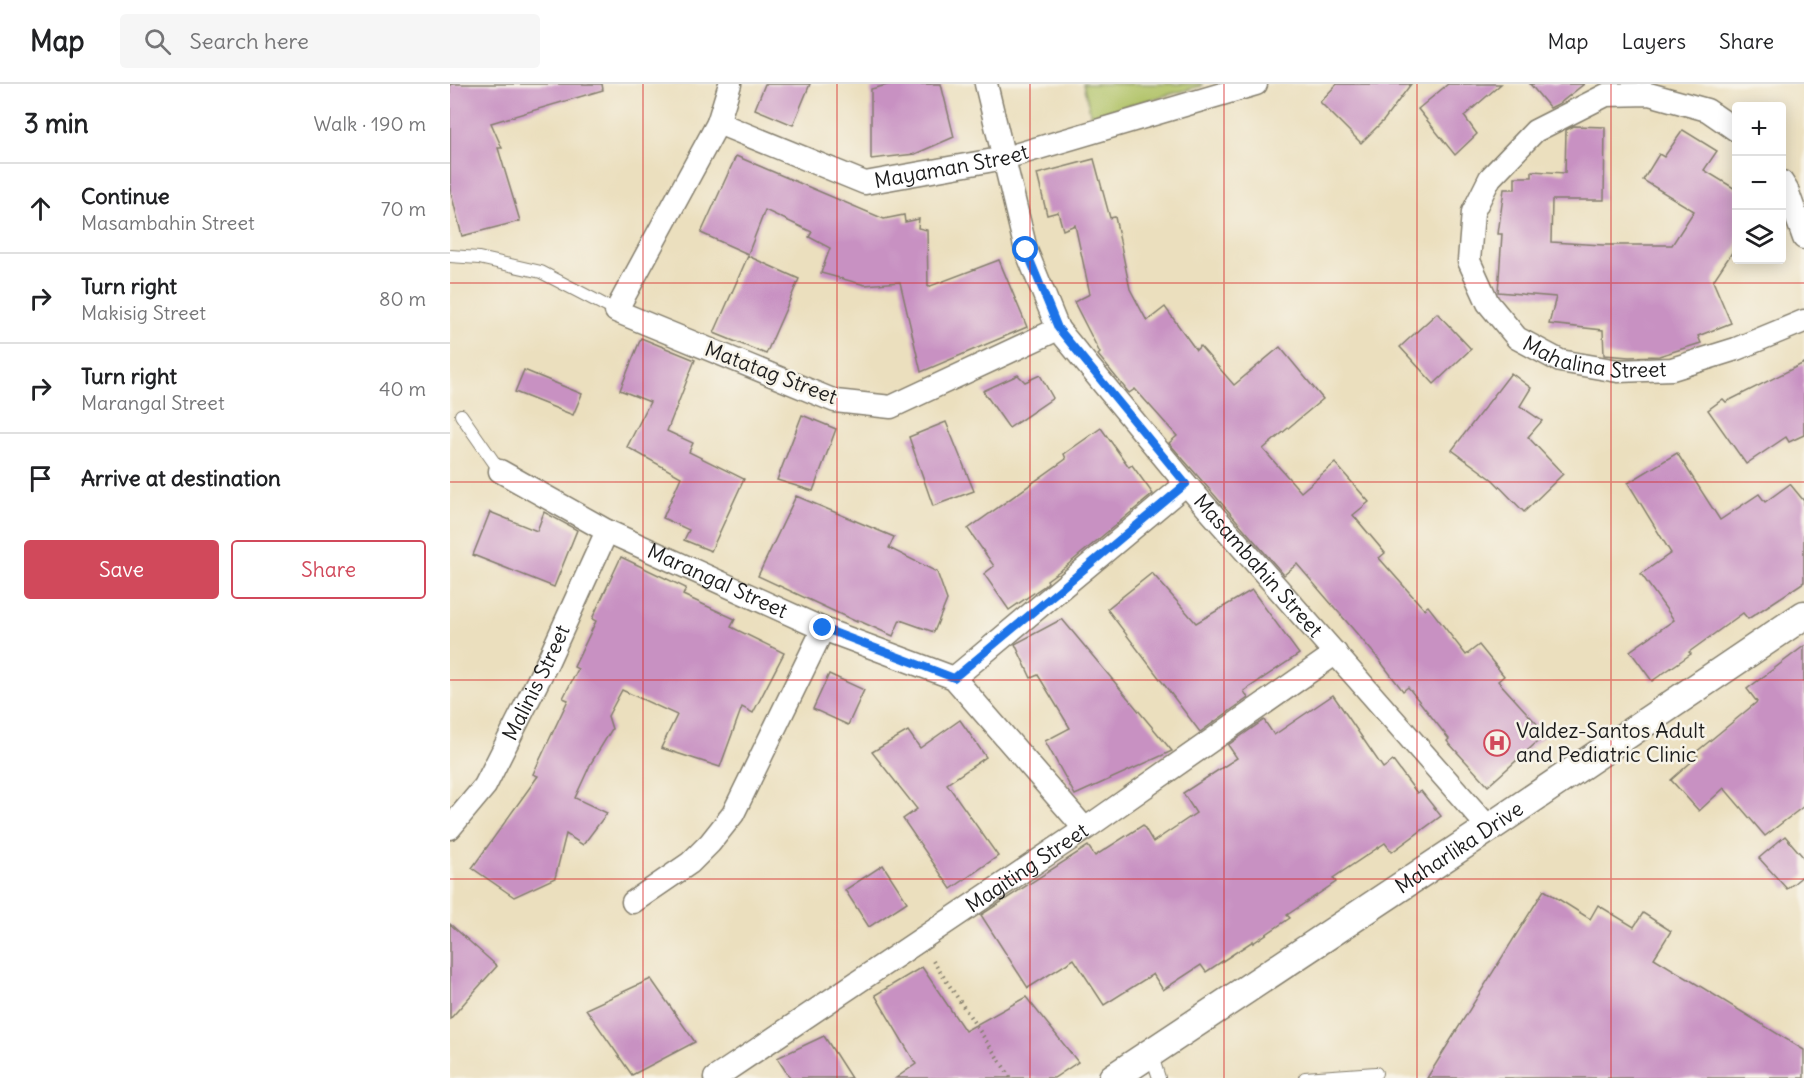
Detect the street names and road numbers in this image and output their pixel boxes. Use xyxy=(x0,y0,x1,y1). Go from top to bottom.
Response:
street label: Mayaman Street xyxy=(872,138,1032,194)
street label: Mahalina Street xyxy=(1518,330,1667,384)
street label: Matatag Street xyxy=(701,335,841,410)
street label: Masambahin Street xyxy=(1188,488,1329,643)
street label: Marangal Street xyxy=(643,537,792,624)
street label: Malinis Street xyxy=(496,620,576,745)
street label: Maharlika Drive xyxy=(1390,795,1528,900)
street label: Magiting Street xyxy=(960,817,1093,919)

